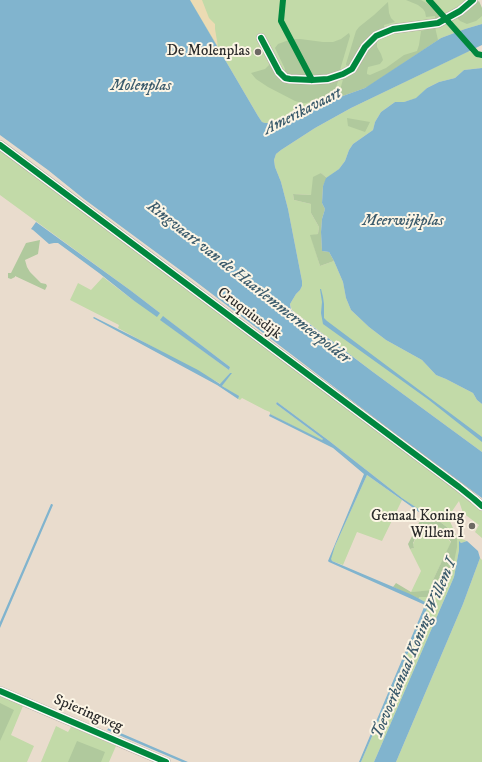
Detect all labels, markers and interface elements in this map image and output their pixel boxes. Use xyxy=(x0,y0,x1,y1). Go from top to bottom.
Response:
place label: De Molenplas xyxy=(167,43,250,61)
marker: De Molenplas xyxy=(253,47,263,57)
water label: Molenplas xyxy=(111,77,171,97)
water label: Amerikavaart xyxy=(261,84,345,140)
water label: Ringvaart van de Haarlemmermeerpolder xyxy=(142,198,354,368)
water label: Meerwijkplas xyxy=(362,212,444,232)
street label: Cruquiusdijk xyxy=(213,284,285,344)
place label: Gemaal Koning Willem I xyxy=(371,508,464,543)
marker: Gemaal Koning Willem I xyxy=(467,521,477,531)
water label: Toevoerkanaal Koning Willem I xyxy=(368,556,462,742)
street label: Spieringweg xyxy=(51,691,125,737)

